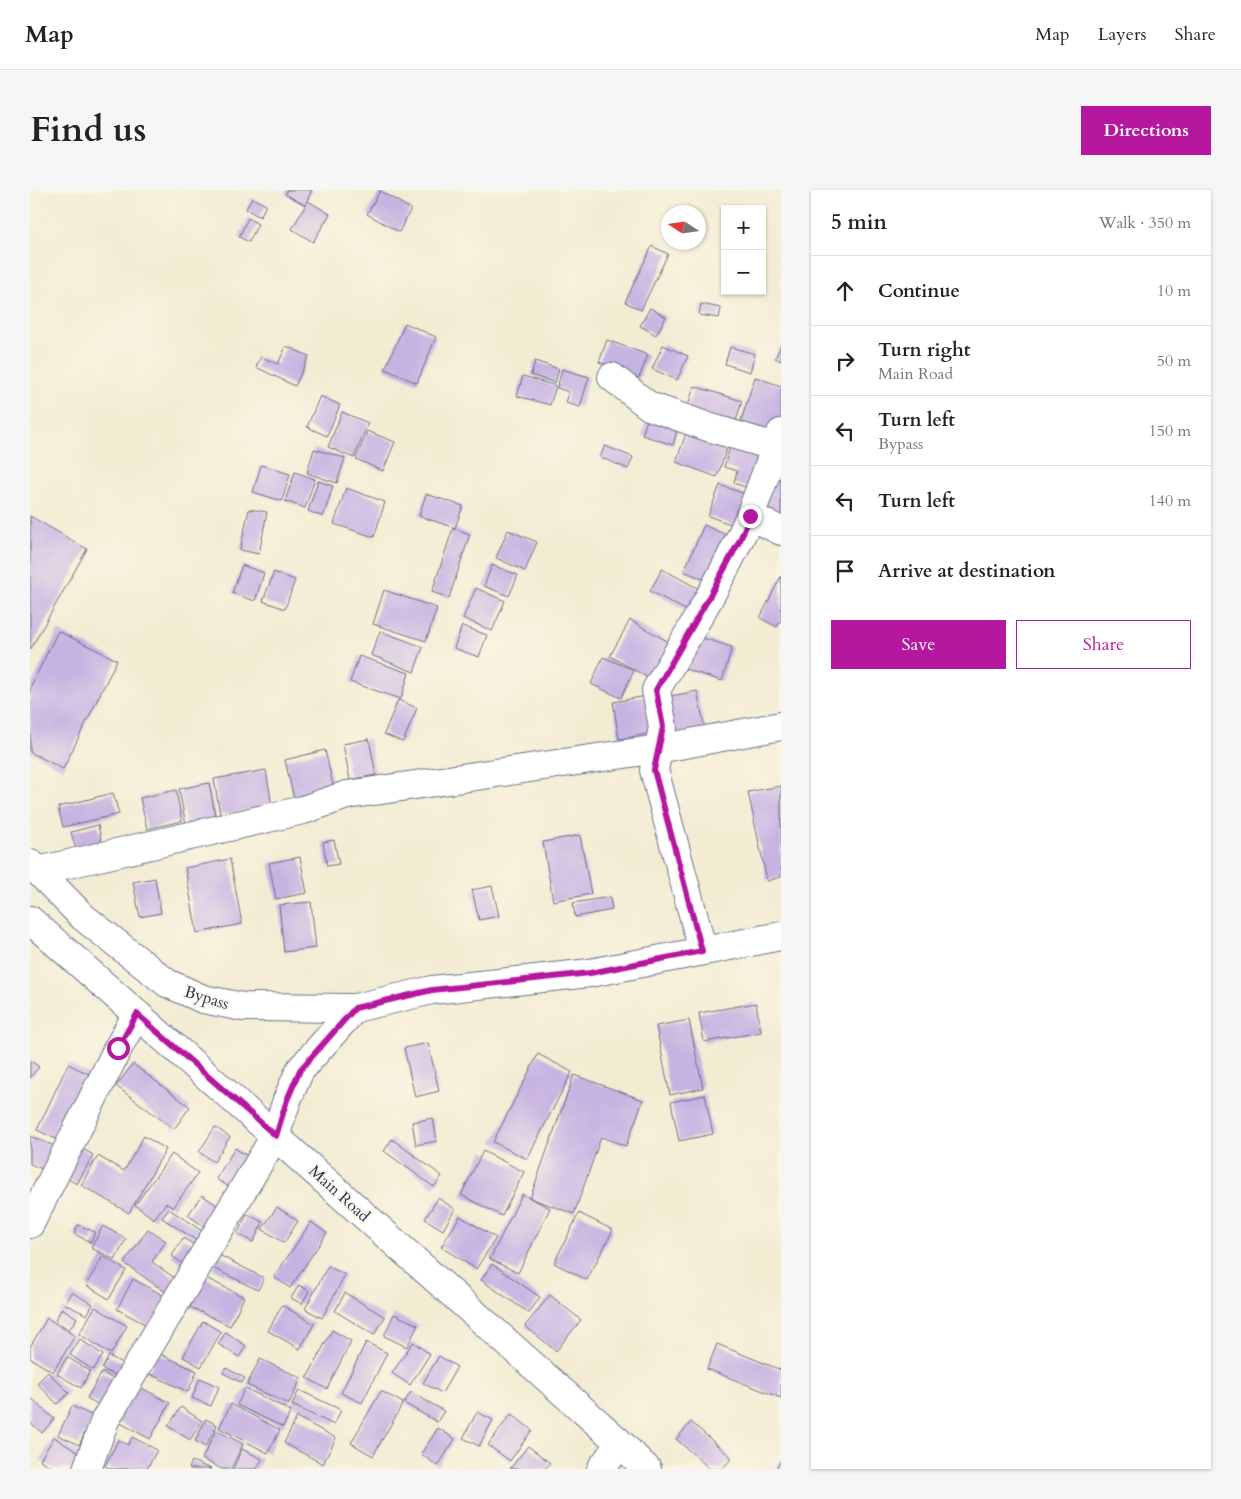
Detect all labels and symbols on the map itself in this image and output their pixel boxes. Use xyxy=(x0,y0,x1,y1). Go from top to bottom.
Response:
north arrow xyxy=(661,205,706,250)
route end xyxy=(739,505,762,528)
street label: Bypass xyxy=(182,981,232,1015)
route start xyxy=(107,1037,130,1060)
street label: Main Road xyxy=(304,1160,375,1227)

